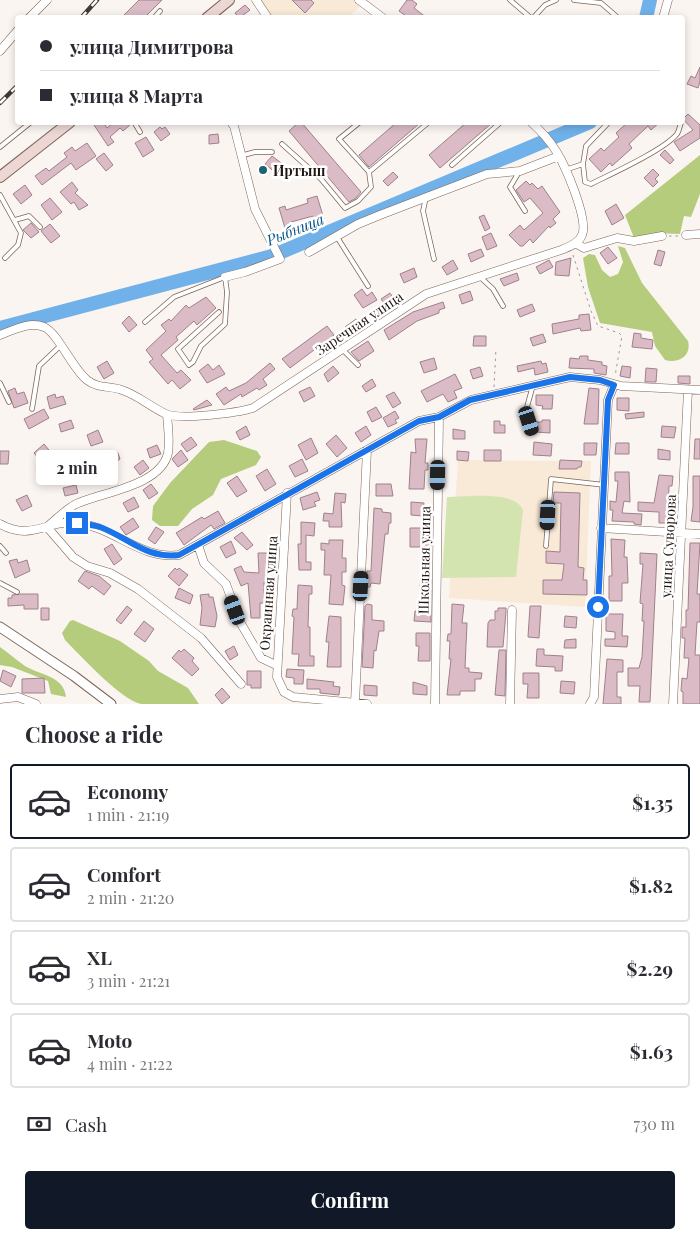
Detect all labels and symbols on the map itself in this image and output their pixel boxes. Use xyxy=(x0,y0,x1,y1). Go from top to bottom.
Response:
place label: Иртыш xyxy=(273,161,326,180)
marker: Иртыш xyxy=(257,164,269,176)
water label: Рыбница xyxy=(262,208,327,250)
street label: Заречная улица xyxy=(311,287,407,359)
car xyxy=(517,404,540,438)
callout: 2 min xyxy=(36,450,118,486)
car xyxy=(430,460,445,490)
street label: улица Суворова xyxy=(656,494,680,599)
car xyxy=(539,500,556,530)
street label: Школьная улица xyxy=(414,506,434,614)
route end xyxy=(66,512,88,534)
street label: Окраинная улица xyxy=(255,535,281,651)
car xyxy=(352,571,369,601)
car xyxy=(222,593,247,627)
route start xyxy=(587,596,609,618)

